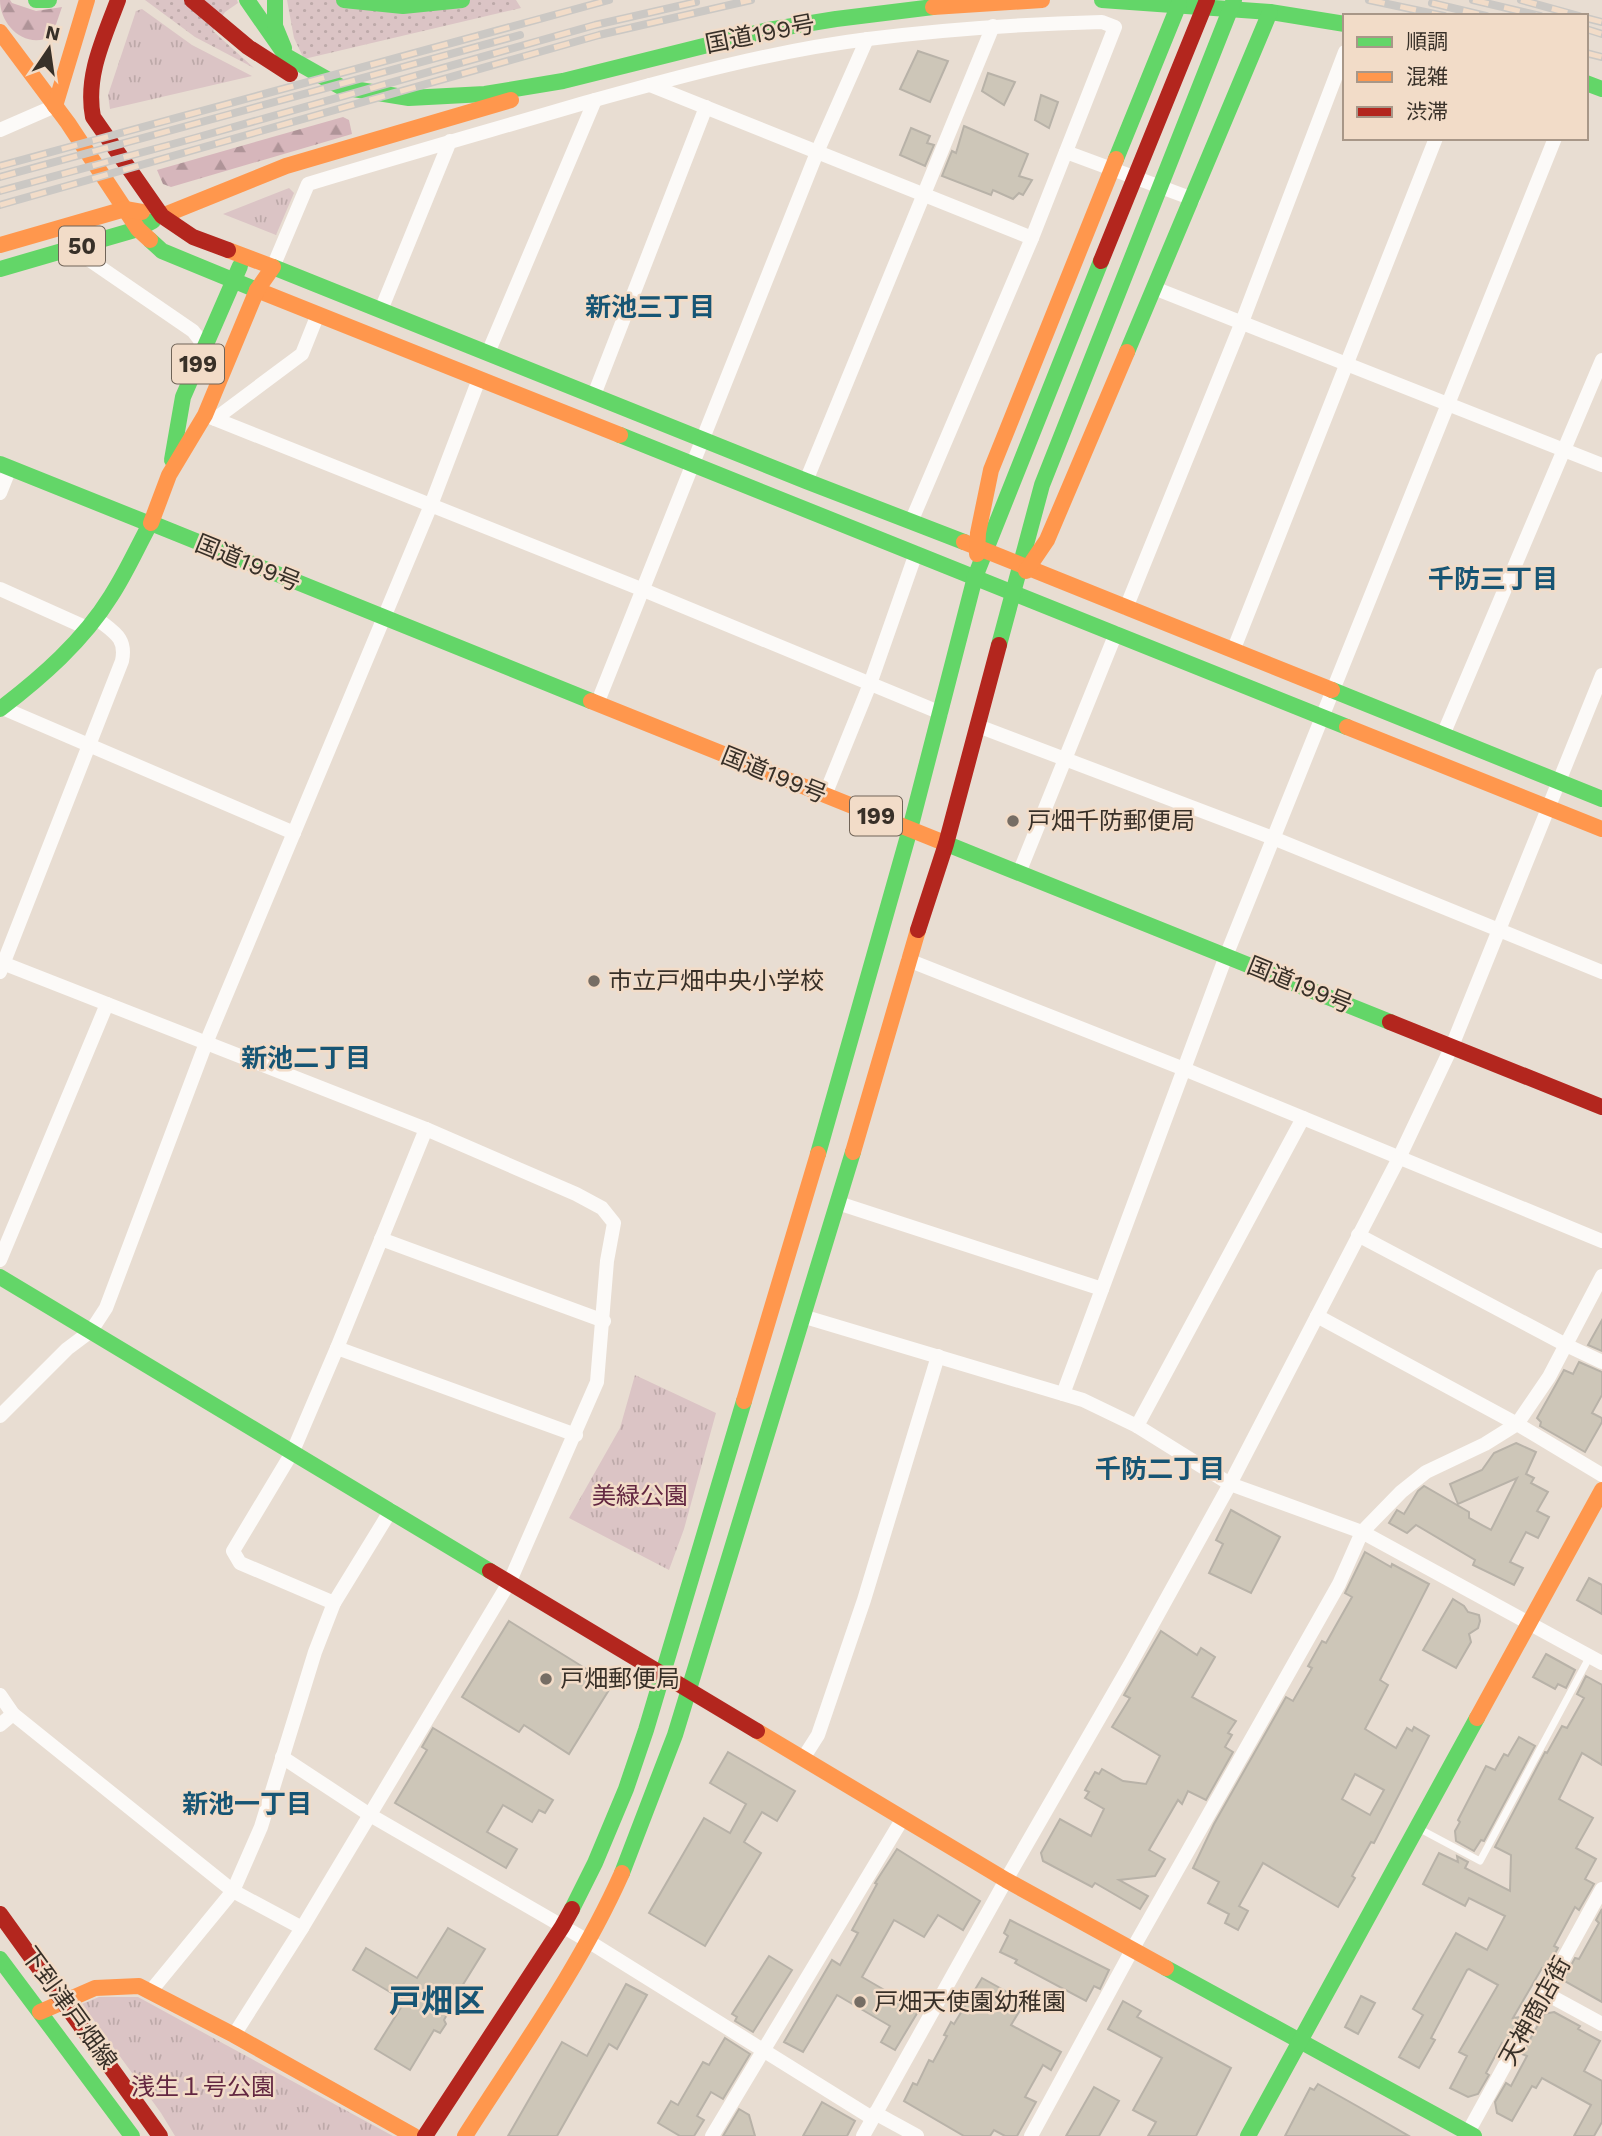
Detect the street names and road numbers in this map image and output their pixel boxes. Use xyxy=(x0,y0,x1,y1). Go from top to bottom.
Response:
street label: 国道199号 xyxy=(703,10,817,58)
road number: 50 xyxy=(59,227,105,266)
road number: 199 xyxy=(172,344,224,384)
street label: 国道199号 xyxy=(191,529,305,597)
street label: 国道199号 xyxy=(717,741,831,809)
road number: 199 xyxy=(850,796,902,836)
street label: 国道199号 xyxy=(1243,951,1357,1019)
street label: 下到津戸畑線 xyxy=(15,1942,123,2074)
street label: 天神商店街 xyxy=(1494,1952,1576,2070)

